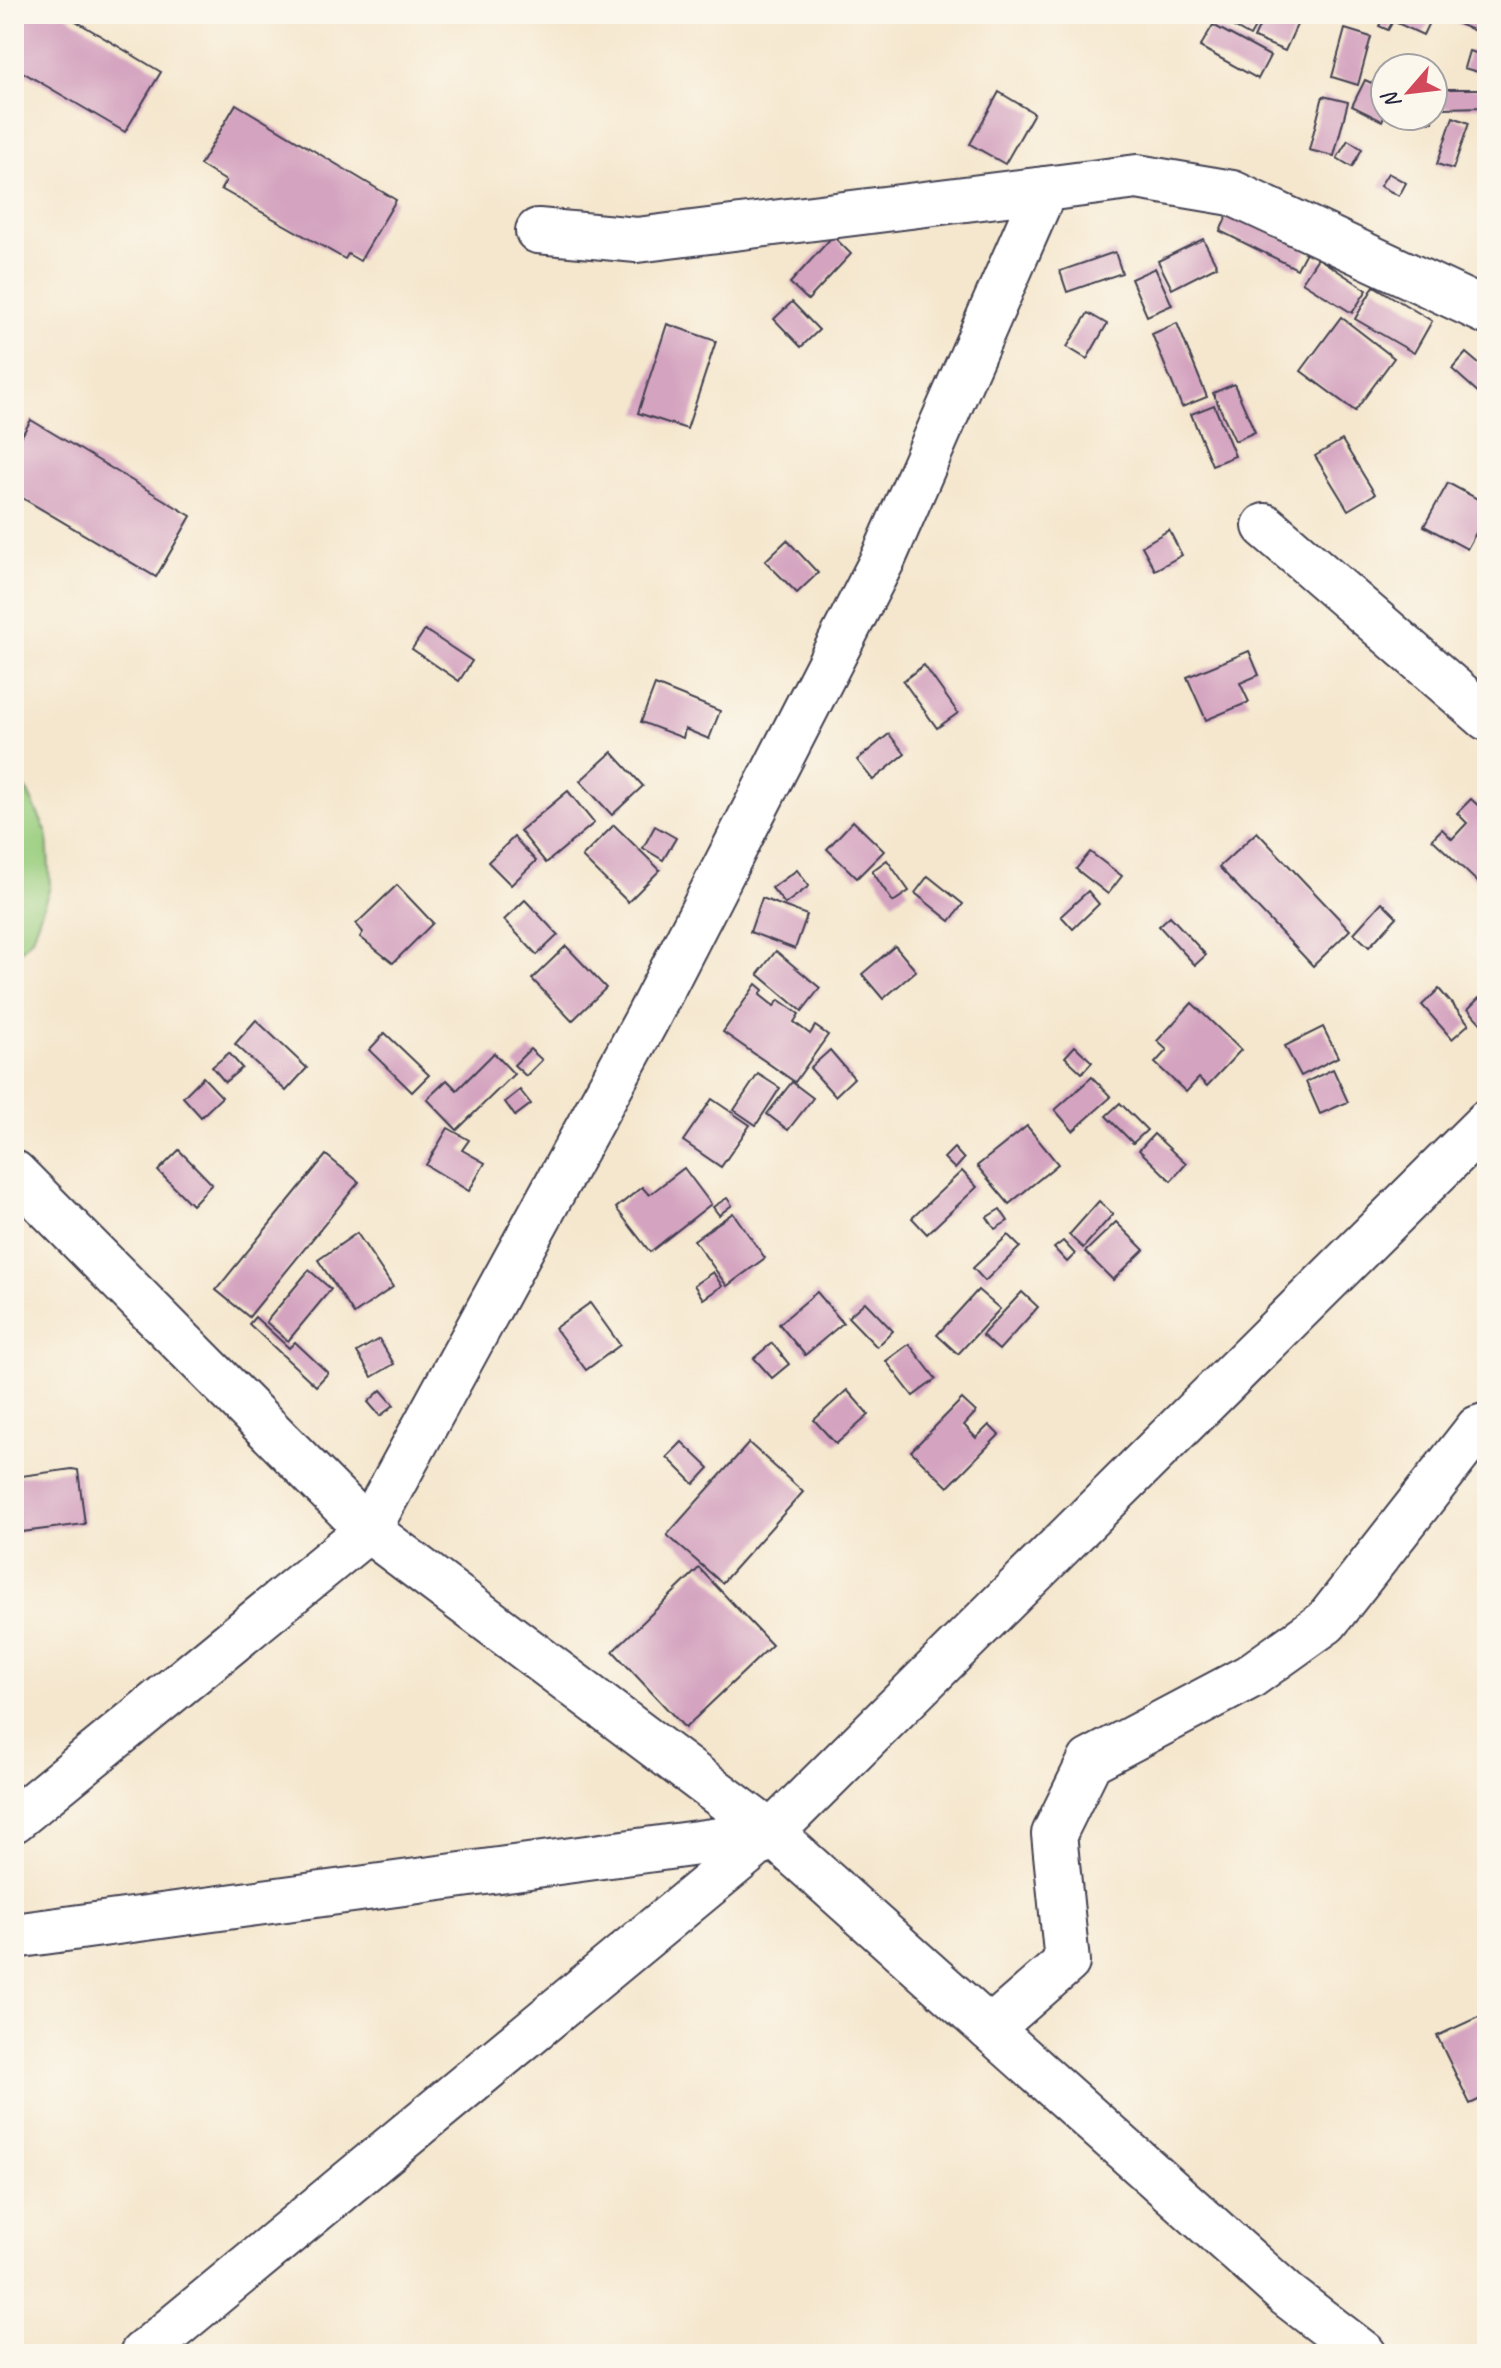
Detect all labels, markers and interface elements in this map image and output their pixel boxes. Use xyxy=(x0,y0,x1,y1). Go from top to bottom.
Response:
north arrow xyxy=(1369,52,1449,132)
text: N xyxy=(1375,85,1408,114)

